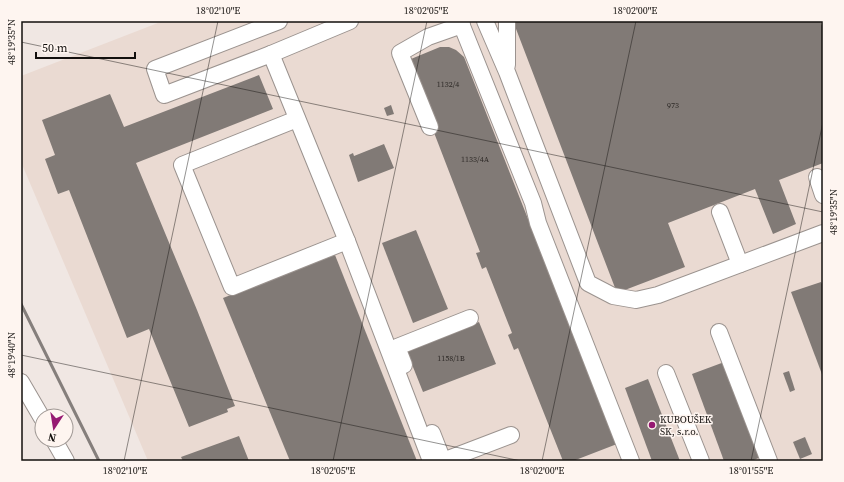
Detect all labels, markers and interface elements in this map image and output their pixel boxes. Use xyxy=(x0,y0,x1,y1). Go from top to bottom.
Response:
text: 18°02'10"E xyxy=(196,4,240,17)
text: 18°02'05"E xyxy=(404,4,448,17)
text: 18°02'00"E xyxy=(613,4,657,17)
text: 48°19'35"N xyxy=(5,19,18,65)
scale bar xyxy=(36,34,135,60)
text: 50 m xyxy=(42,40,68,56)
house number: 1132/4 xyxy=(437,79,459,90)
house number: 973 xyxy=(667,100,679,111)
house number: 1133/4A xyxy=(461,154,490,165)
text: 48°19'35"N xyxy=(827,189,840,235)
text: 48°19'40"N xyxy=(5,332,18,378)
house number: 1158/1B xyxy=(437,353,465,364)
north arrow xyxy=(34,408,74,448)
place label: KUBOUŠEK SK, s.r.o. xyxy=(660,413,712,438)
marker: KUBOUŠEK SK, s.r.o. xyxy=(647,420,657,430)
text: N xyxy=(47,429,58,445)
text: 18°02'10"E xyxy=(103,464,147,477)
text: 18°02'05"E xyxy=(311,464,355,477)
text: 18°02'00"E xyxy=(520,464,564,477)
text: 18°01'55"E xyxy=(729,464,773,477)

